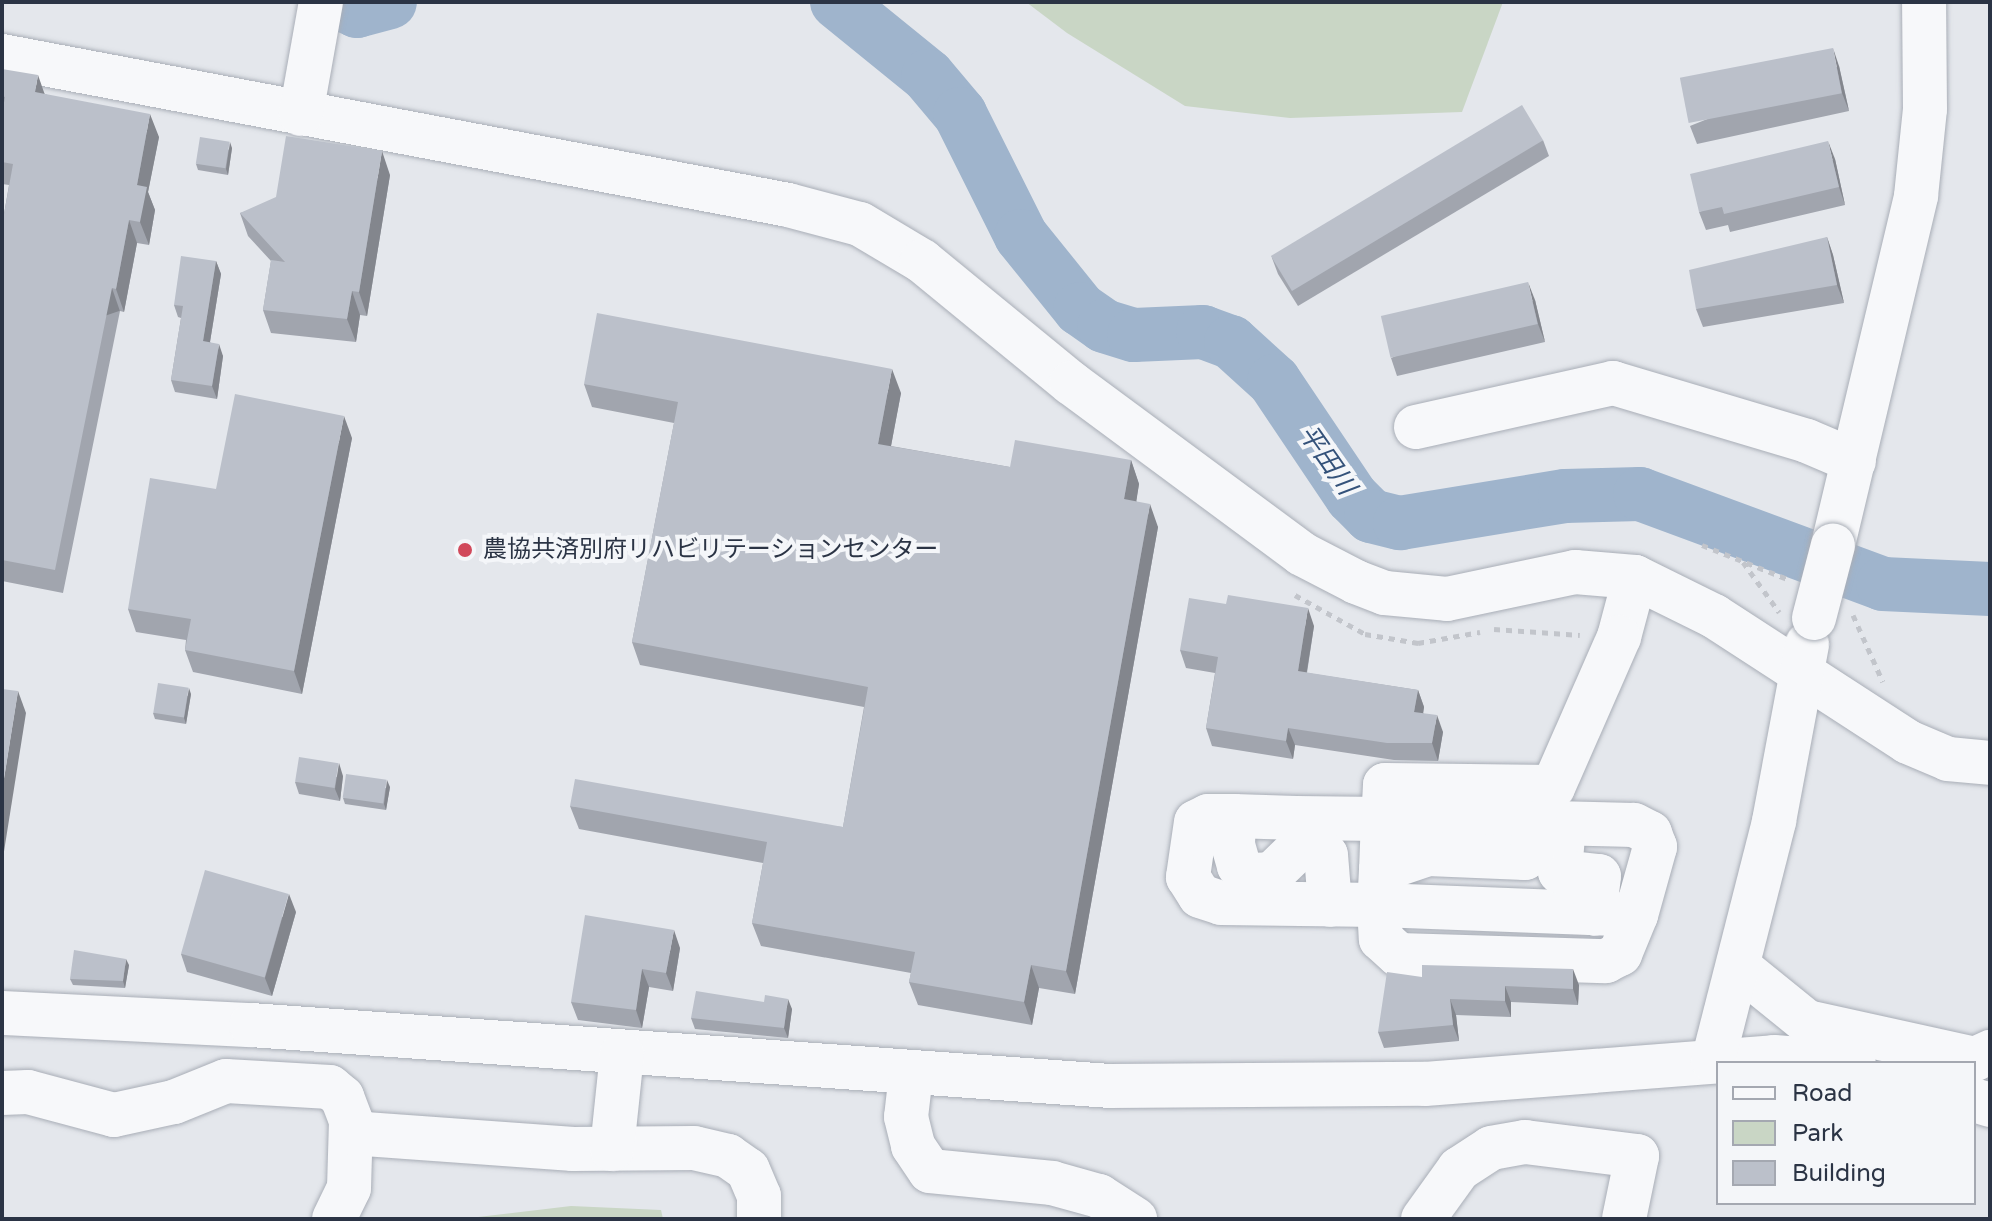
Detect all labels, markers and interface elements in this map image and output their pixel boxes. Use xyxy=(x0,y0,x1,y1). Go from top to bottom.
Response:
water label: 平田川 xyxy=(1292,419,1362,501)
place label: 農協共済別府リハビリテーションセンター xyxy=(483,536,939,564)
marker: 農協共済別府リハビリテーションセンター xyxy=(454,539,476,561)
legend xyxy=(1716,1061,1976,1205)
text: Road xyxy=(1792,1079,1852,1108)
text: Park xyxy=(1792,1119,1843,1148)
text: Building xyxy=(1792,1159,1886,1188)

